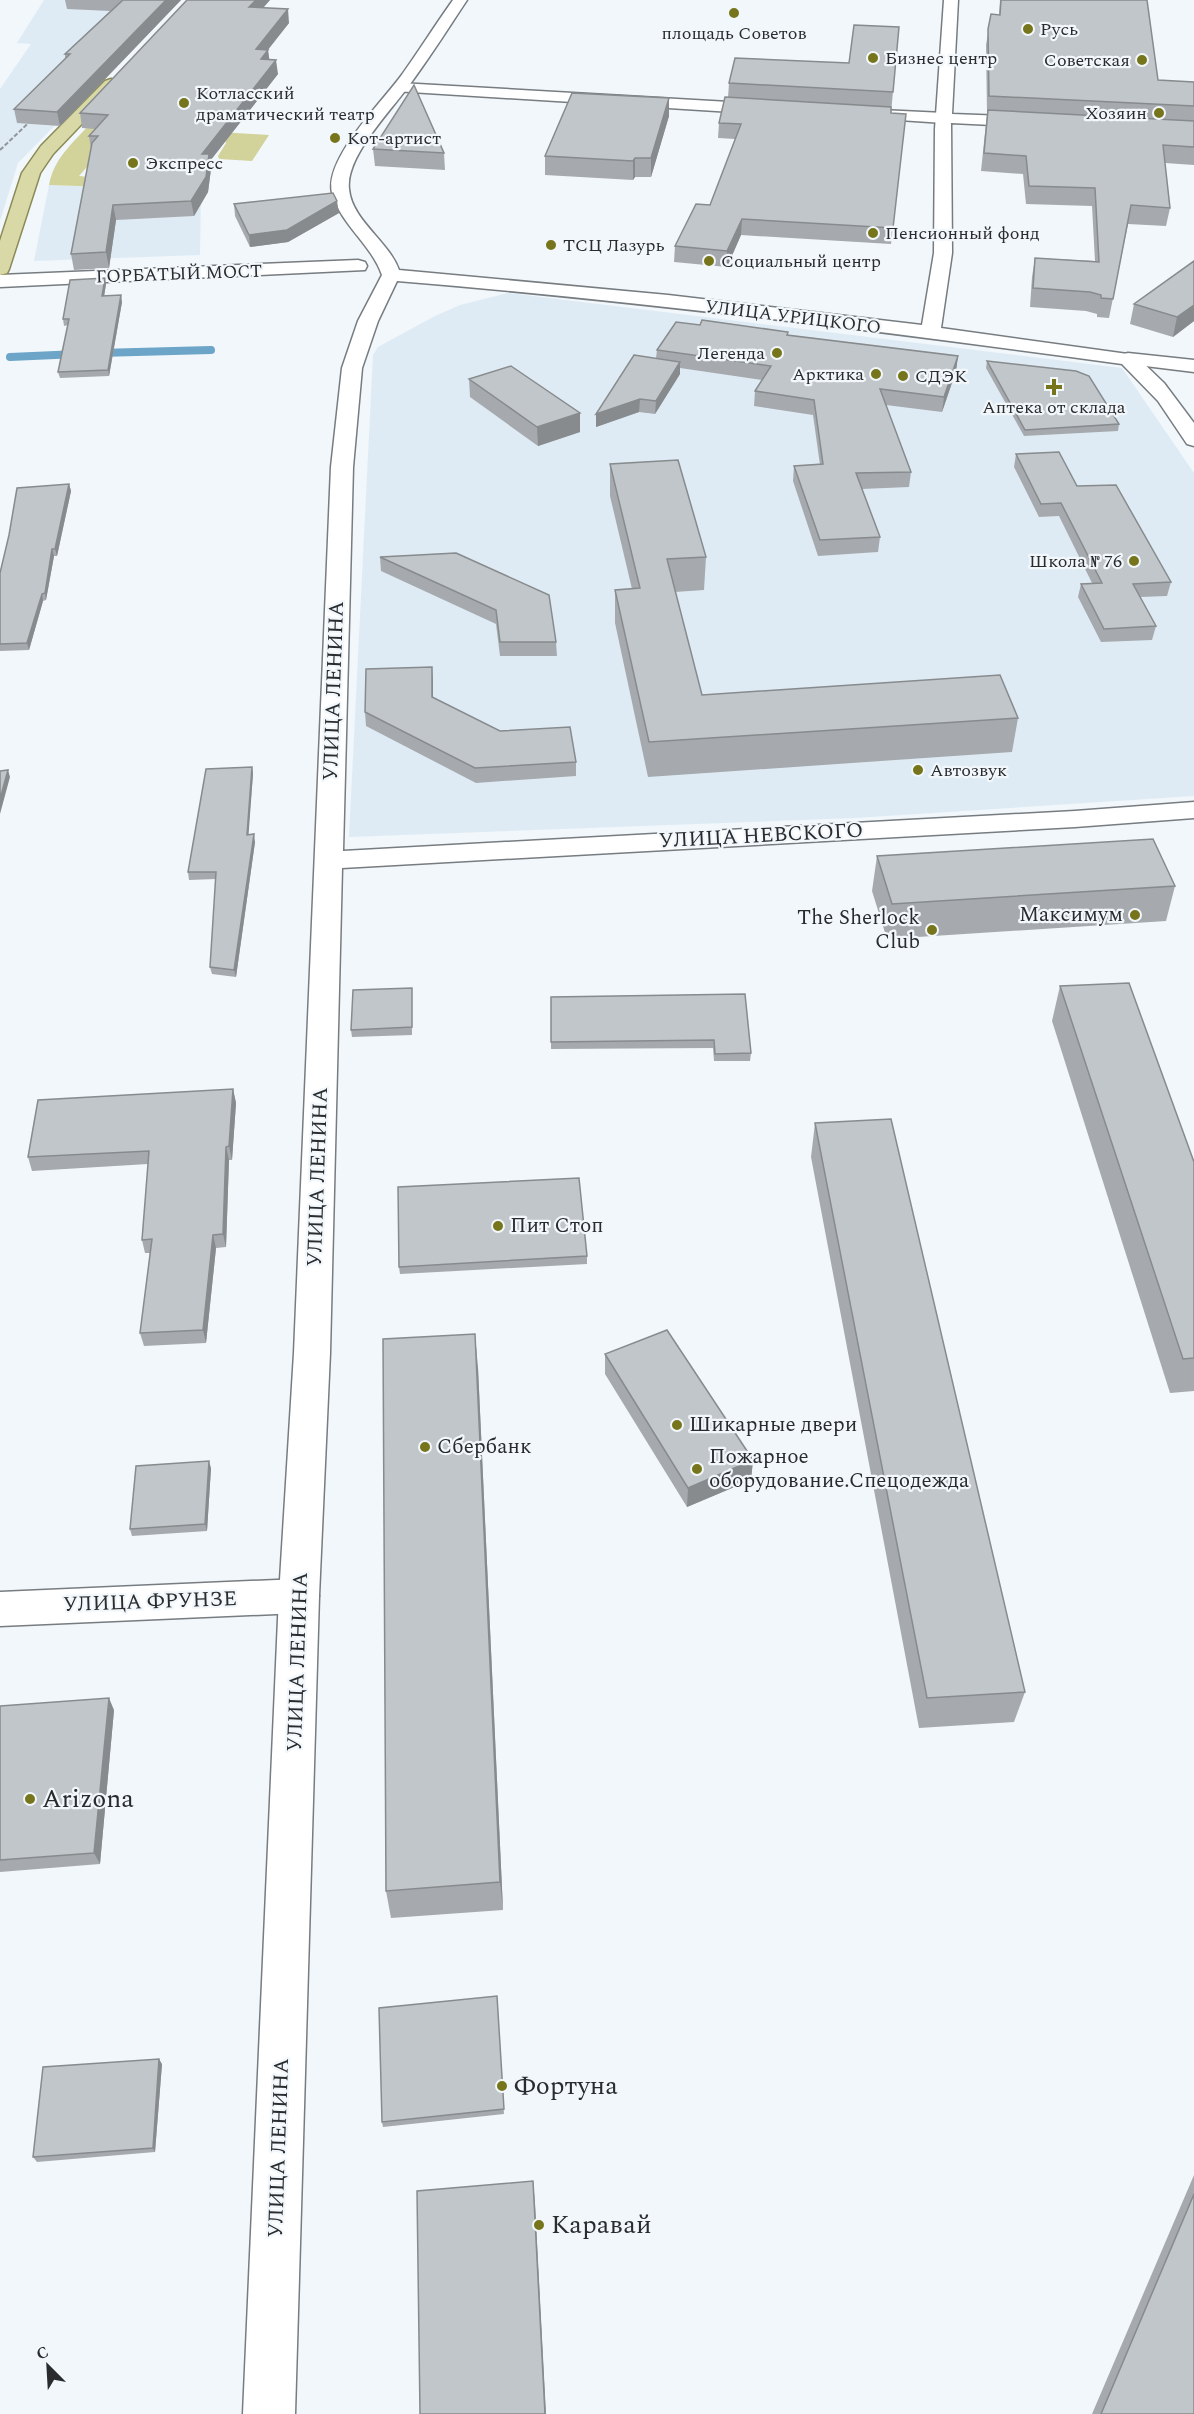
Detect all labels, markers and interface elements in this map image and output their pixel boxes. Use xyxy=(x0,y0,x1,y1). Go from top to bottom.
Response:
marker: площадь Советов xyxy=(727,6,741,20)
place label: Русь xyxy=(1040,16,1078,43)
place label: площадь Советов xyxy=(662,20,806,47)
marker: Русь xyxy=(1021,22,1035,36)
place label: Бизнес центр xyxy=(885,45,997,72)
place label: Советская xyxy=(1044,47,1130,74)
marker: Бизнес центр xyxy=(866,51,880,65)
marker: Советская xyxy=(1135,53,1149,67)
place label: Котласский драматический театр xyxy=(196,80,375,128)
marker: Котласский драматический театр xyxy=(177,96,191,110)
place label: Хозяин xyxy=(1085,100,1147,127)
marker: Хозяин xyxy=(1152,106,1166,120)
place label: Кот-артист xyxy=(347,125,441,152)
marker: Кот-артист xyxy=(328,131,342,145)
place label: Экспресс xyxy=(145,150,223,177)
marker: Экспресс xyxy=(126,156,140,170)
place label: Пенсионный фонд xyxy=(885,220,1040,247)
marker: Пенсионный фонд xyxy=(866,226,880,240)
place label: ТСЦ Лазурь xyxy=(563,232,664,259)
marker: ТСЦ Лазурь xyxy=(544,238,558,252)
place label: Социальный центр xyxy=(721,248,881,275)
marker: Социальный центр xyxy=(702,254,716,268)
street label: ГОРБАТЫЙ МОСТ xyxy=(95,258,263,290)
street label: УЛИЦА УРИЦКОГО xyxy=(704,293,882,341)
place label: Легенда xyxy=(697,340,765,367)
marker: Легенда xyxy=(770,346,784,360)
place label: Арктика xyxy=(792,361,864,388)
place label: СДЭК xyxy=(915,363,967,390)
marker: Арктика xyxy=(869,367,883,381)
marker: СДЭК xyxy=(896,369,910,383)
marker: Аптека от склада xyxy=(1047,380,1061,394)
place label: Аптека от склада xyxy=(982,394,1126,421)
place label: Школа № 76 xyxy=(1029,548,1122,575)
marker: Школа № 76 xyxy=(1127,554,1141,568)
street label: УЛИЦА ЛЕНИНА xyxy=(315,600,353,781)
place label: Автозвук xyxy=(930,757,1007,784)
marker: Автозвук xyxy=(911,763,925,777)
street label: УЛИЦА НЕВСКОГО xyxy=(658,815,864,857)
place label: Максимум xyxy=(1019,899,1123,931)
place label: The Sherlock Club xyxy=(797,902,920,958)
marker: Максимум xyxy=(1128,908,1142,922)
marker: The Sherlock Club xyxy=(925,923,939,937)
street label: УЛИЦА ЛЕНИНА xyxy=(299,1086,337,1267)
place label: Пит Стоп xyxy=(510,1210,604,1242)
marker: Пит Стоп xyxy=(491,1219,505,1233)
place label: Шикарные двери xyxy=(689,1409,857,1441)
marker: Шикарные двери xyxy=(670,1418,684,1432)
place label: Сбербанк xyxy=(437,1431,532,1463)
marker: Сбербанк xyxy=(418,1440,432,1454)
place label: Пожарное оборудование.Спецодежда xyxy=(709,1441,970,1497)
marker: Пожарное оборудование.Спецодежда xyxy=(690,1462,704,1476)
street label: УЛИЦА ЛЕНИНА xyxy=(279,1571,317,1752)
street label: УЛИЦА ФРУНЗЕ xyxy=(63,1583,237,1621)
place label: Arizona xyxy=(42,1779,134,1819)
marker: Arizona xyxy=(23,1792,37,1806)
street label: УЛИЦА ЛЕНИНА xyxy=(260,2057,298,2238)
place label: Фортуна xyxy=(514,2066,618,2106)
marker: Фортуна xyxy=(495,2079,509,2093)
place label: Каравай xyxy=(551,2205,652,2245)
marker: Каравай xyxy=(532,2218,546,2232)
north arrow xyxy=(18,2336,78,2396)
text: С xyxy=(32,2340,52,2366)

